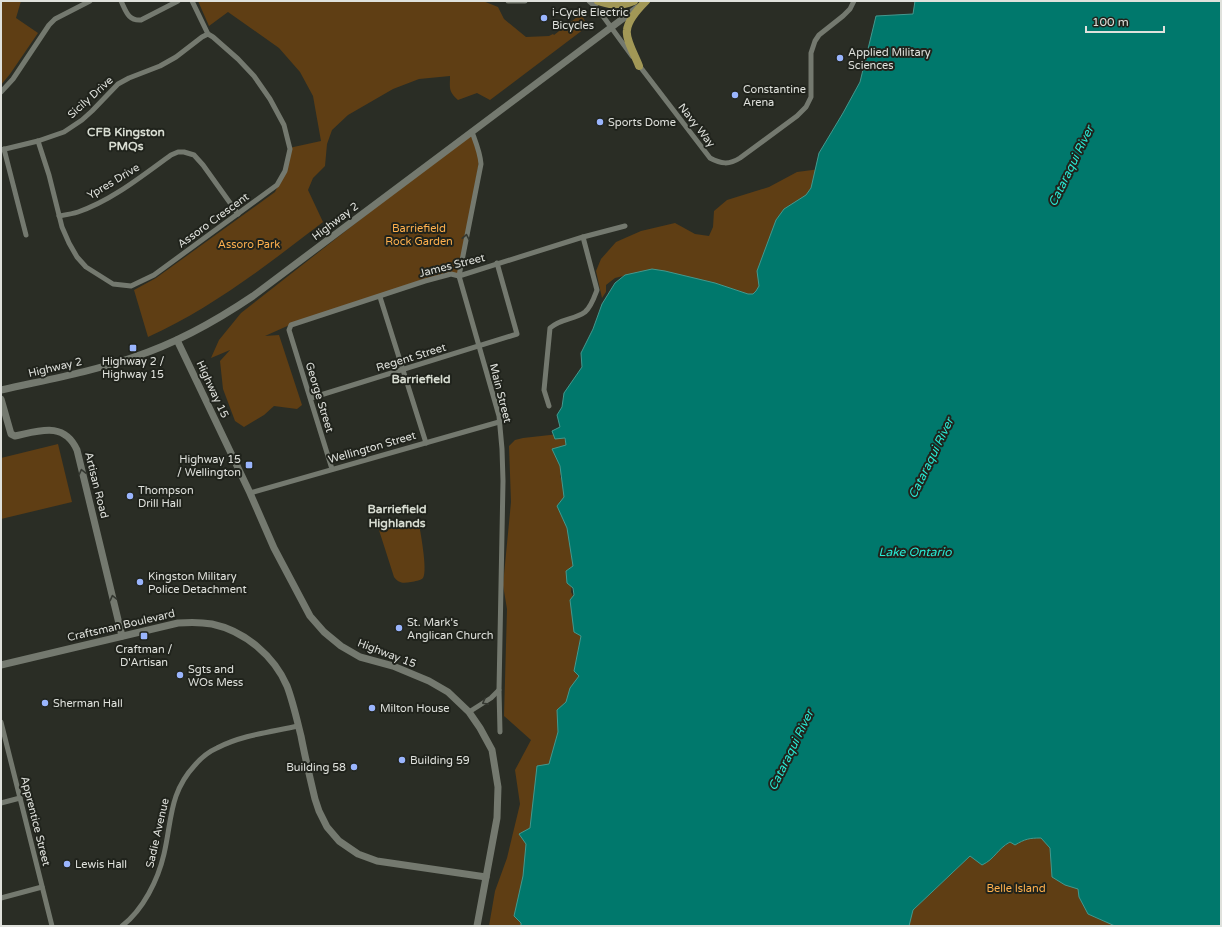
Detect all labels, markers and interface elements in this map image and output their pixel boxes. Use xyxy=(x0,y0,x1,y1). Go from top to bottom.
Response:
place label: i-Cycle Electric Bicycles xyxy=(552,6,629,32)
scale bar xyxy=(1086,8,1164,34)
marker: i-Cycle Electric Bicycles xyxy=(539,13,549,23)
text: 100 m xyxy=(1092,15,1129,29)
place label: Applied Military Sciences xyxy=(848,46,931,72)
marker: Applied Military Sciences xyxy=(835,53,845,63)
street label: Sicily Drive xyxy=(65,74,116,121)
place label: Constantine Arena xyxy=(743,83,806,109)
marker: Constantine Arena xyxy=(730,90,740,100)
street label: Navy Way xyxy=(675,101,718,150)
place label: Sports Dome xyxy=(608,116,676,129)
marker: Sports Dome xyxy=(595,117,605,127)
water label: Cataraqui River xyxy=(1045,122,1097,209)
district label: CFB Kingston PMQs xyxy=(87,125,165,153)
street label: Ypres Drive xyxy=(85,161,142,202)
street label: Assoro Crescent xyxy=(175,190,251,251)
street label: Highway 2 xyxy=(309,200,361,243)
park label: Barriefield Rock Garden xyxy=(385,222,453,248)
one-way arrow xyxy=(461,234,470,241)
park label: Assoro Park xyxy=(218,238,280,251)
street label: James Street xyxy=(418,251,486,280)
street label: Regent Street xyxy=(375,341,448,374)
marker: Highway 2 / Highway 15 xyxy=(128,343,138,353)
street label: Highway 2 xyxy=(27,355,83,380)
place label: Highway 2 / Highway 15 xyxy=(102,355,164,381)
street label: Highway 15 xyxy=(194,358,232,420)
street label: George Street xyxy=(303,360,336,434)
street label: Main Street xyxy=(487,362,514,424)
district label: Barriefield xyxy=(391,372,451,386)
water label: Cataraqui River xyxy=(905,414,957,501)
street label: Wellington Street xyxy=(327,429,417,466)
street label: Artisan Road xyxy=(82,451,111,520)
place label: Highway 15 / Wellington xyxy=(177,453,241,479)
marker: Highway 15 / Wellington xyxy=(244,460,254,470)
one-way arrow xyxy=(78,468,87,475)
place label: Thompson Drill Hall xyxy=(138,484,194,510)
marker: Thompson Drill Hall xyxy=(125,491,135,501)
district label: Barriefield Highlands xyxy=(367,502,427,531)
water label: Lake Ontario xyxy=(878,545,952,559)
place label: Kingston Military Police Detachment xyxy=(148,570,247,596)
marker: Kingston Military Police Detachment xyxy=(135,577,145,587)
one-way arrow xyxy=(109,595,117,601)
street label: Craftsman Boulevard xyxy=(66,607,176,644)
place label: St. Mark's Anglican Church xyxy=(407,616,493,642)
marker: St. Mark's Anglican Church xyxy=(394,623,404,633)
marker: Craftman / D'Artisan xyxy=(139,631,149,641)
street label: Highway 15 xyxy=(356,636,418,671)
place label: Craftman / D'Artisan xyxy=(116,643,173,669)
place label: Sgts and WOs Mess xyxy=(188,663,243,689)
marker: Sgts and WOs Mess xyxy=(175,670,185,680)
place label: Sherman Hall xyxy=(53,697,123,710)
one-way arrow xyxy=(481,697,489,705)
marker: Sherman Hall xyxy=(40,698,50,708)
place label: Milton House xyxy=(380,702,449,715)
marker: Milton House xyxy=(367,703,377,713)
water label: Cataraqui River xyxy=(765,706,817,793)
place label: Building 59 xyxy=(410,754,470,767)
marker: Building 59 xyxy=(397,755,407,765)
place label: Building 58 xyxy=(286,761,346,774)
marker: Building 58 xyxy=(349,762,359,772)
street label: Apprentice Street xyxy=(18,775,53,867)
street label: Sadie Avenue xyxy=(143,797,172,869)
place label: Lewis Hall xyxy=(75,858,127,871)
marker: Lewis Hall xyxy=(62,859,72,869)
park label: Belle Island xyxy=(986,882,1046,895)

